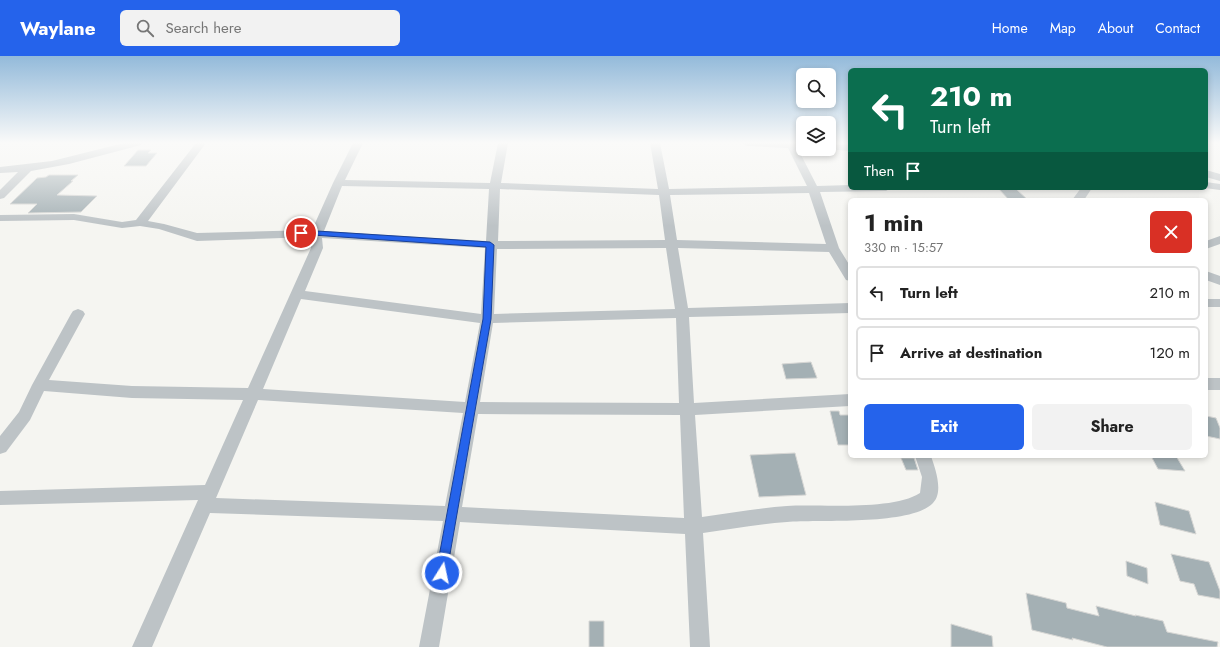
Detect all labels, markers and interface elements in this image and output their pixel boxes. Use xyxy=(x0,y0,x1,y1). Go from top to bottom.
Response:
search box xyxy=(120,10,400,46)
text: Waylane xyxy=(20,15,96,42)
icon: search xyxy=(134,17,156,39)
text: Search here xyxy=(166,17,241,39)
text: Home xyxy=(992,18,1028,38)
text: Map xyxy=(1050,18,1076,38)
text: About xyxy=(1098,18,1133,38)
text: Contact xyxy=(1155,18,1200,38)
map controls xyxy=(796,68,836,156)
button: search xyxy=(796,68,836,108)
text: 210 m xyxy=(930,76,1013,117)
icon: left xyxy=(864,84,916,136)
text: Turn left xyxy=(930,114,990,140)
button: layers xyxy=(796,116,836,156)
text: Then xyxy=(864,160,894,182)
icon: arrive xyxy=(902,160,924,182)
text: 1 min xyxy=(864,205,924,240)
button: close xyxy=(1150,211,1192,253)
pin xyxy=(284,216,318,250)
icon: arrive xyxy=(290,222,312,244)
text: 330 m · 15:57 xyxy=(864,238,943,257)
icon: left xyxy=(866,282,888,304)
text: Turn left xyxy=(900,282,958,304)
text: 210 m xyxy=(1150,282,1190,304)
icon: arrive xyxy=(866,342,888,364)
text: Arrive at destination xyxy=(900,342,1042,364)
text: 120 m xyxy=(1150,342,1190,364)
button: Exit xyxy=(864,404,1024,450)
button: Share xyxy=(1032,404,1192,450)
position arrow xyxy=(421,552,463,594)

